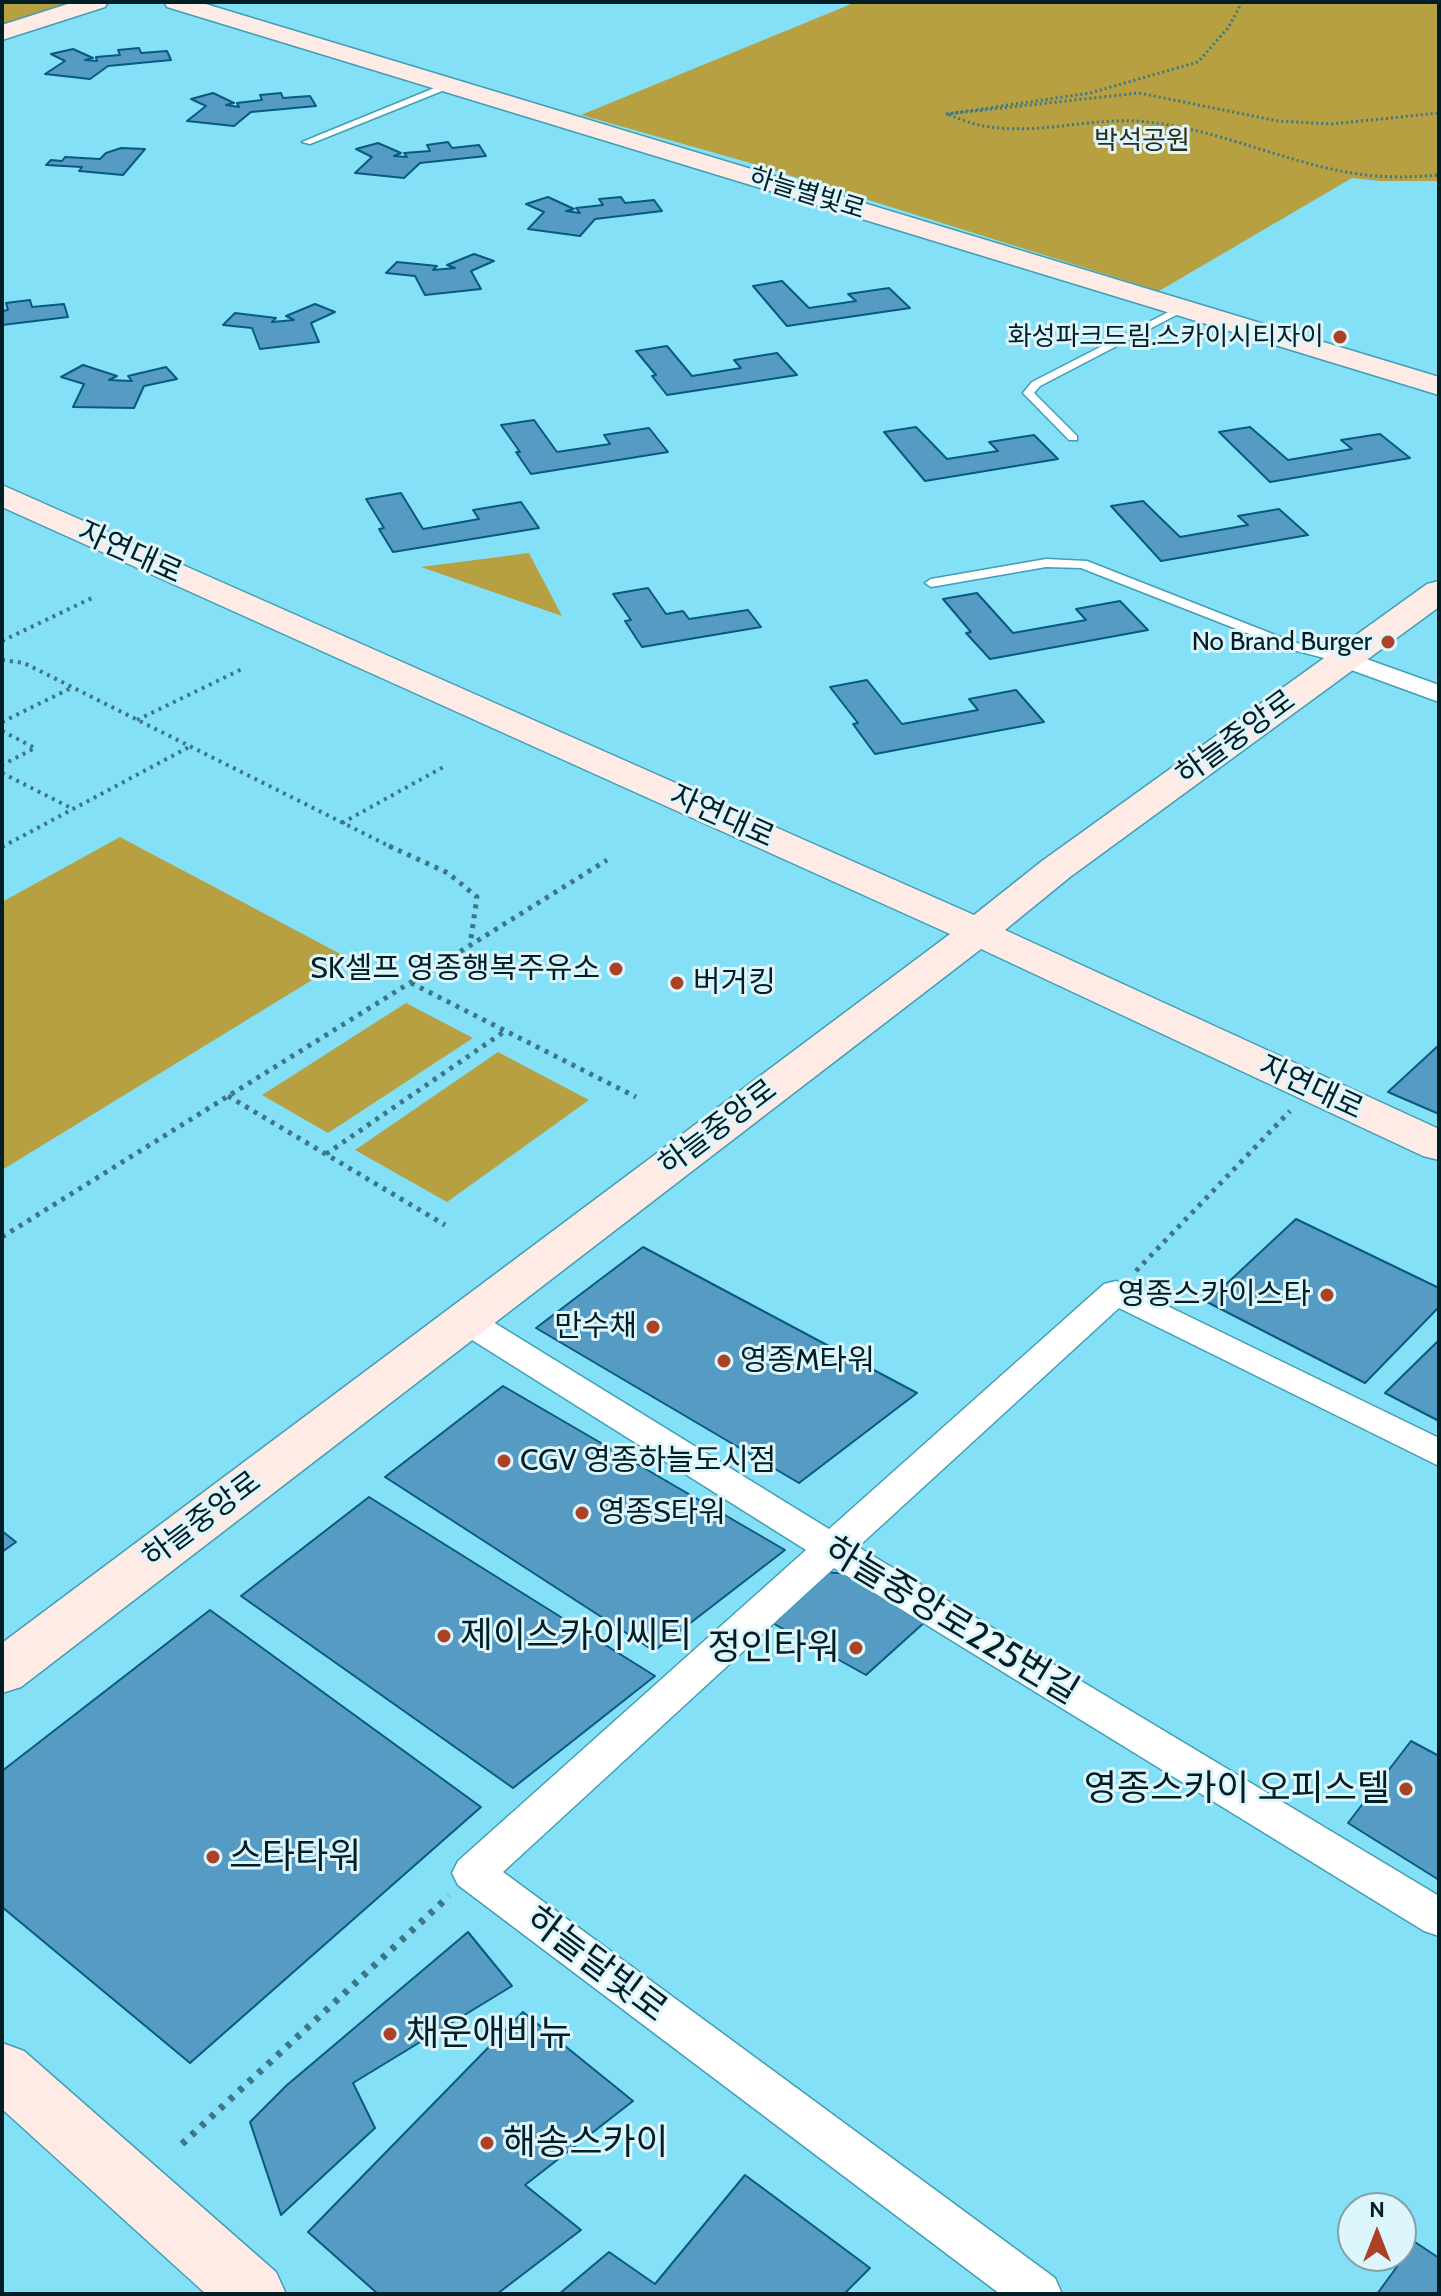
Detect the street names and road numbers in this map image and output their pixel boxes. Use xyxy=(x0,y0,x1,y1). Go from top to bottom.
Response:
street label: 하늘별빛로 xyxy=(745,162,869,226)
street label: 자연대로 xyxy=(72,514,188,592)
street label: 하늘중앙로 xyxy=(1170,683,1302,793)
street label: 자연대로 xyxy=(664,778,780,856)
street label: 자연대로 xyxy=(1253,1048,1369,1128)
street label: 하늘중앙로 xyxy=(652,1072,784,1184)
street label: 하늘중앙로 xyxy=(136,1464,268,1576)
street label: 하늘중앙로225번길 xyxy=(816,1528,1086,1714)
street label: 하늘달빛로 xyxy=(517,1898,675,2032)

